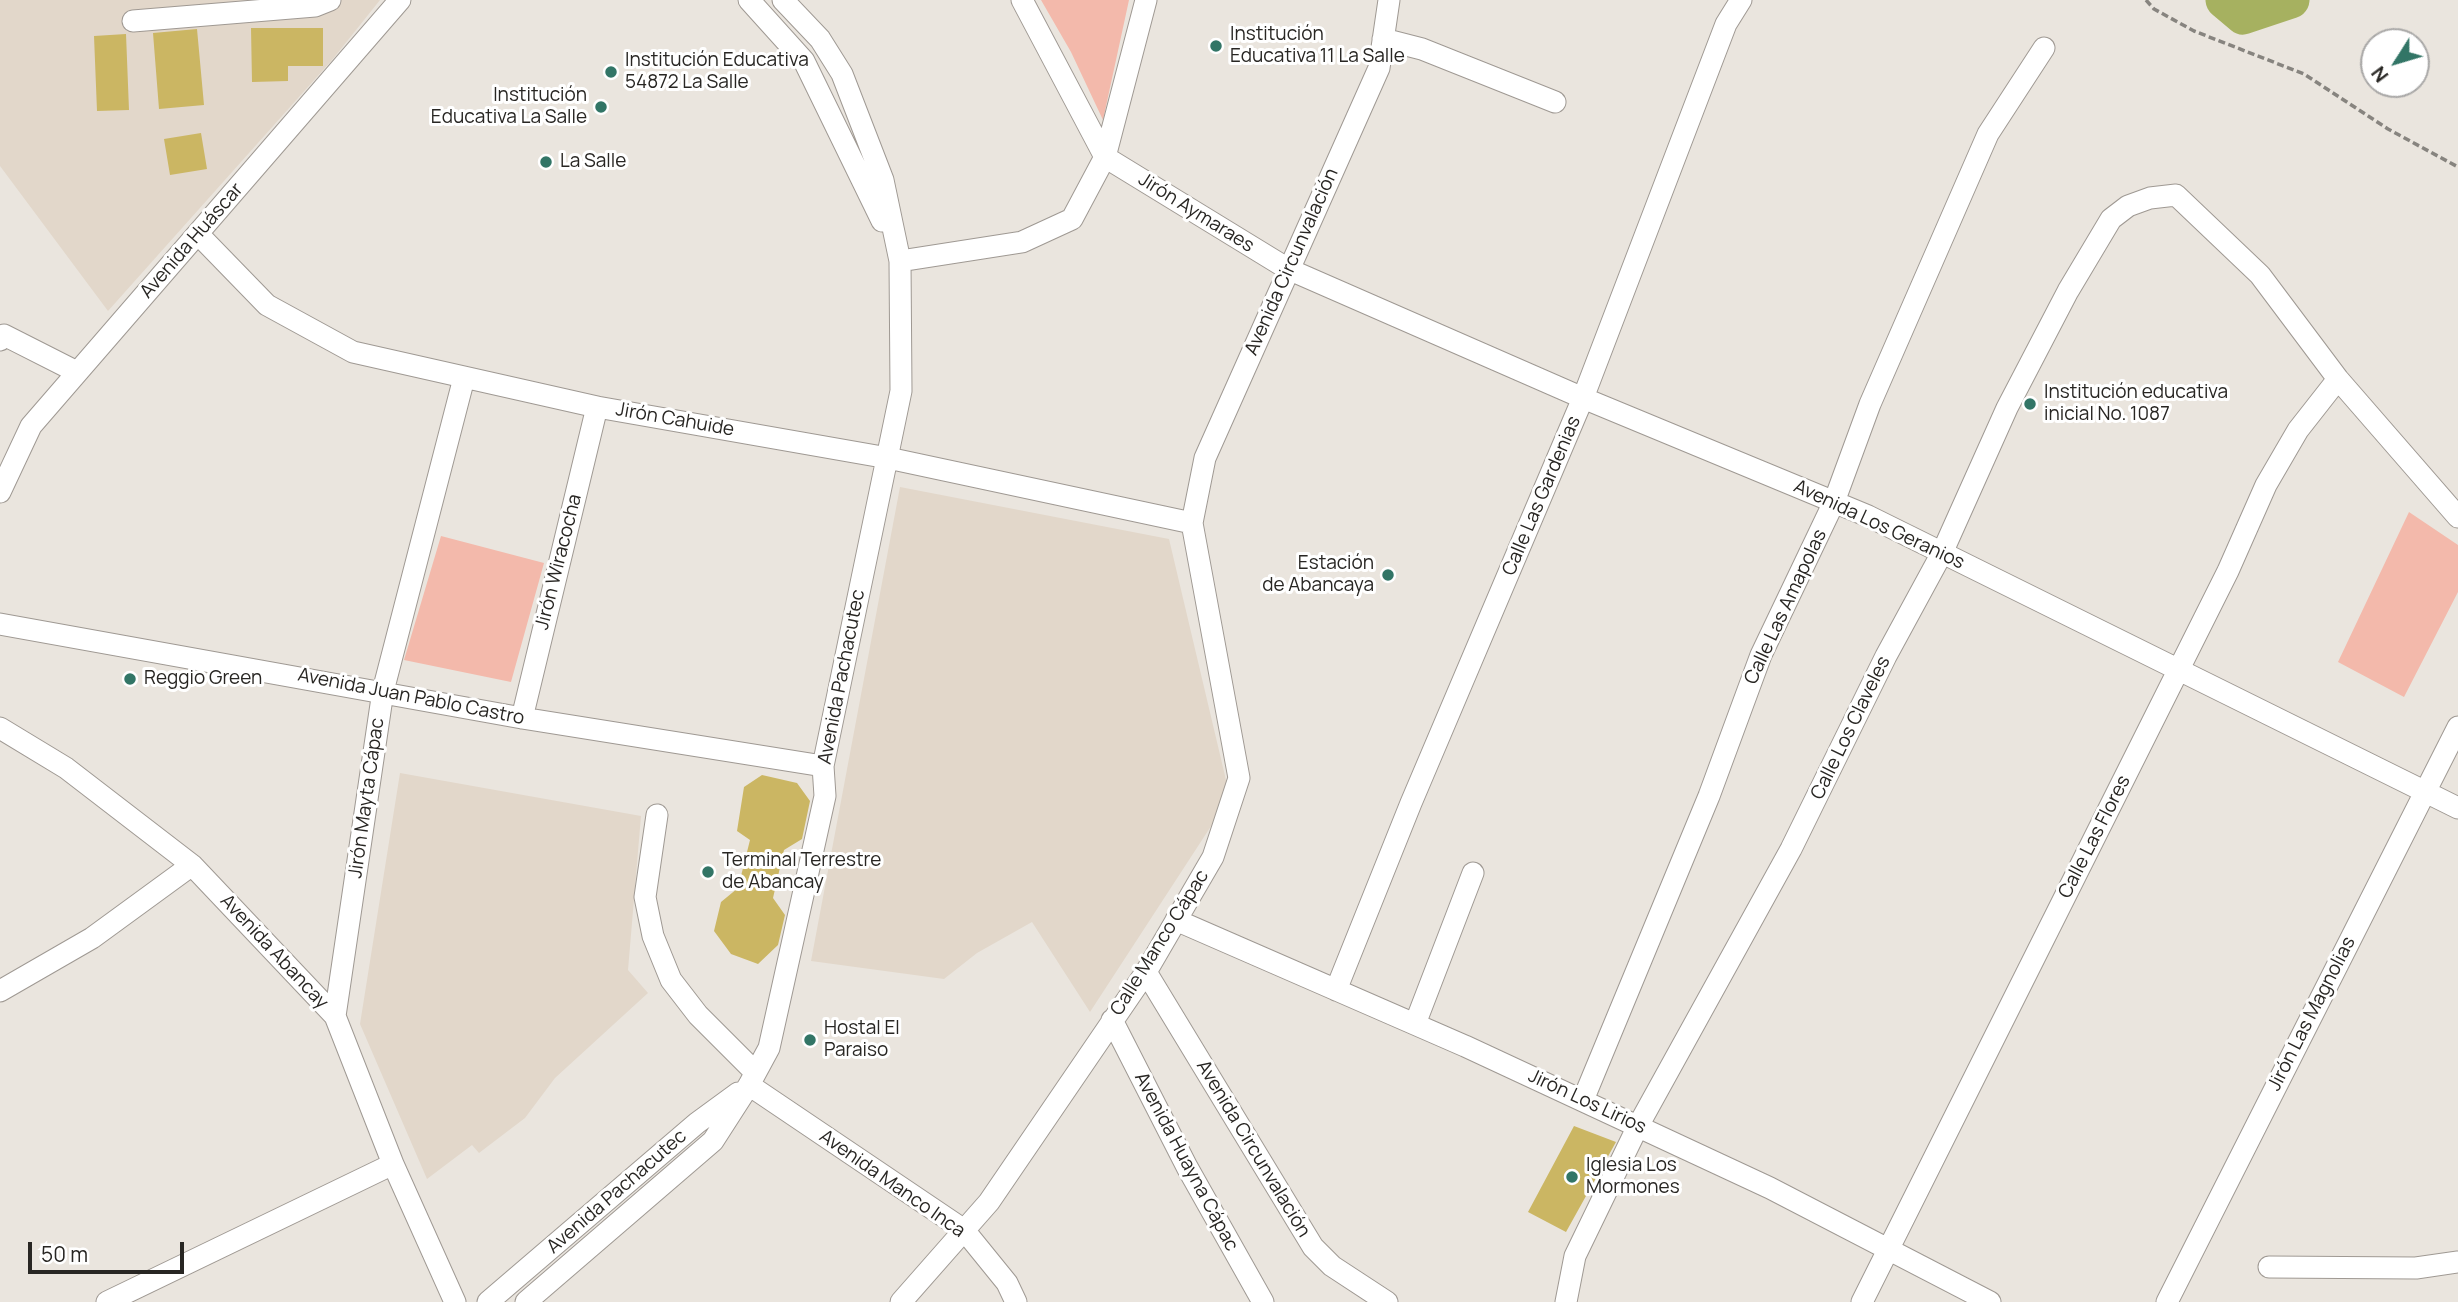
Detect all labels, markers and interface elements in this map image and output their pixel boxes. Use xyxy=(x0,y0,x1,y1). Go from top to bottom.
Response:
place label: Institución Educativa 11 La Salle xyxy=(1230,24,1405,68)
north arrow xyxy=(2360,28,2430,98)
marker: Institución Educativa 11 La Salle xyxy=(1208,38,1224,54)
place label: Institución Educativa 54872 La Salle xyxy=(625,50,809,94)
text: N xyxy=(2365,61,2394,88)
marker: Institución Educativa 54872 La Salle xyxy=(603,64,619,80)
place label: Institución Educativa La Salle xyxy=(431,85,587,129)
marker: Institución Educativa La Salle xyxy=(593,99,609,115)
place label: La Salle xyxy=(560,151,626,173)
marker: La Salle xyxy=(538,154,554,170)
street label: Avenida Circunvalación xyxy=(1240,165,1344,359)
street label: Jirón Aymaraes xyxy=(1134,168,1258,258)
street label: Avenida Huáscar xyxy=(136,179,248,303)
place label: Institución educativa inicial No. 1087 xyxy=(2044,382,2228,426)
marker: Institución educativa inicial No. 1087 xyxy=(2022,396,2038,412)
street label: Jirón Cahuide xyxy=(614,398,736,442)
street label: Calle Las Gardenias xyxy=(1498,413,1586,579)
street label: Avenida Los Geranios xyxy=(1790,475,1968,575)
street label: Jirón Wiracocha xyxy=(531,492,587,632)
street label: Calle Las Amapolas xyxy=(1740,526,1832,688)
place label: Estación de Abancaya xyxy=(1262,553,1374,597)
marker: Estación de Abancaya xyxy=(1380,567,1396,583)
street label: Avenida Pachacutec xyxy=(814,588,870,766)
street label: Calle Los Claveles xyxy=(1806,653,1896,803)
street label: Avenida Juan Pablo Castro xyxy=(296,664,526,730)
place label: Reggio Green xyxy=(144,668,262,690)
marker: Reggio Green xyxy=(122,671,138,687)
street label: Jirón Mayta Cápac xyxy=(344,717,390,879)
street label: Calle Las Flores xyxy=(2054,772,2136,902)
place label: Terminal Terrestre de Abancay xyxy=(722,850,881,894)
marker: Terminal Terrestre de Abancay xyxy=(700,864,716,880)
street label: Calle Manco Cápac xyxy=(1106,866,1214,1020)
street label: Avenida Abancay xyxy=(215,890,333,1014)
street label: Jirón Las Magnolias xyxy=(2263,933,2361,1095)
place label: Hostal El Paraiso xyxy=(824,1018,900,1062)
marker: Hostal El Paraiso xyxy=(802,1032,818,1048)
street label: Avenida Circunvalación xyxy=(1191,1056,1315,1242)
street label: Jirón Los Lirios xyxy=(1524,1065,1650,1139)
street label: Avenida Huayna Cápac xyxy=(1129,1069,1243,1255)
street label: Avenida Pachacutec xyxy=(543,1125,691,1259)
street label: Avenida Manco Inca xyxy=(815,1125,969,1243)
place label: Iglesia Los Mormones xyxy=(1586,1155,1680,1199)
marker: Iglesia Los Mormones xyxy=(1564,1169,1580,1185)
scale bar xyxy=(32,1228,187,1272)
text: 50 m xyxy=(41,1240,88,1268)

